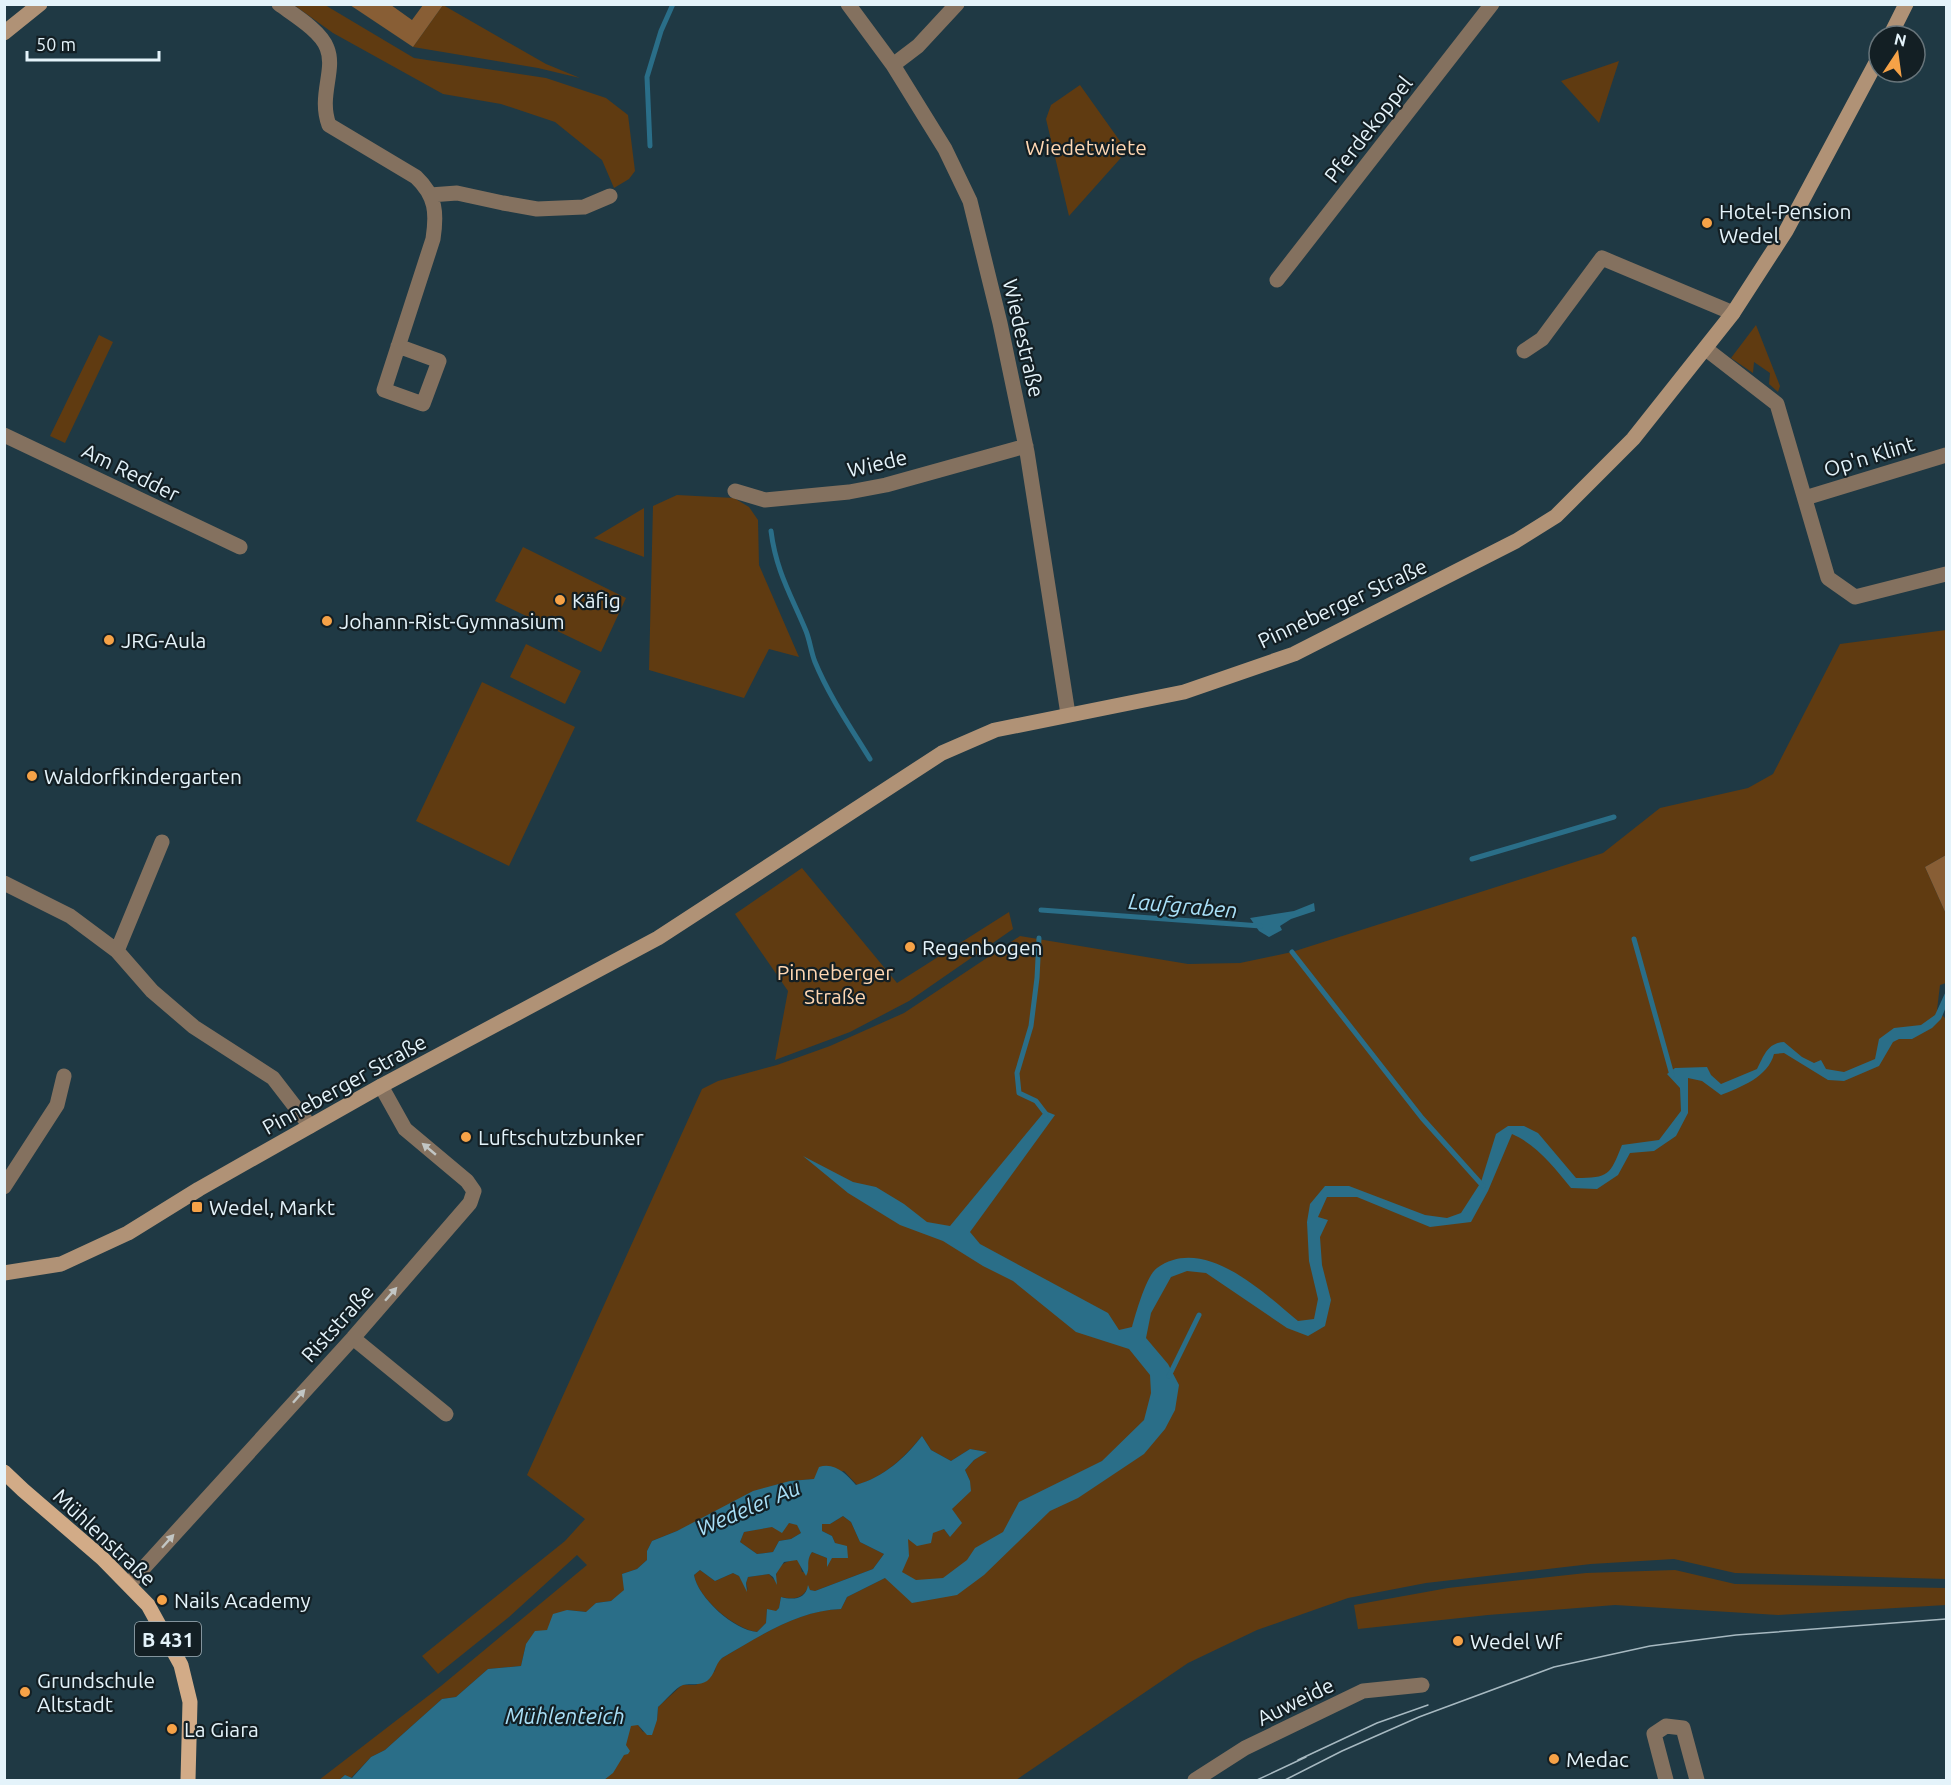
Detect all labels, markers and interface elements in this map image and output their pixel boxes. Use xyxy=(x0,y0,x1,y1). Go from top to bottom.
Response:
scale bar xyxy=(27,24,159,62)
north arrow xyxy=(1867,24,1927,84)
text: N xyxy=(1893,29,1908,49)
text: 50 m xyxy=(36,34,76,54)
street label: Pferdekoppel xyxy=(1319,71,1417,187)
park label: Wiedetwiete xyxy=(1025,135,1147,159)
place label: Hotel-Pension Wedel xyxy=(1719,199,1852,247)
marker: Hotel-Pension Wedel xyxy=(1700,216,1714,230)
street label: Wiedestraße xyxy=(999,276,1049,400)
street label: Op'n Klint xyxy=(1821,431,1917,481)
street label: Am Redder xyxy=(78,438,184,506)
street label: Wiede xyxy=(845,445,909,481)
street label: Pinneberger Straße xyxy=(1254,553,1430,653)
place label: Käfig xyxy=(572,588,621,612)
marker: Käfig xyxy=(553,593,567,607)
place label: Johann-Rist-Gymnasium xyxy=(339,609,565,633)
marker: Johann-Rist-Gymnasium xyxy=(320,614,334,628)
place label: JRG-Aula xyxy=(121,628,206,652)
marker: JRG-Aula xyxy=(102,633,116,647)
place label: Waldorfkindergarten xyxy=(44,764,242,788)
marker: Waldorfkindergarten xyxy=(25,769,39,783)
water label: Laufgraben xyxy=(1127,888,1239,923)
place label: Regenbogen xyxy=(922,935,1043,959)
marker: Regenbogen xyxy=(903,940,917,954)
park label: Pinneberger Straße xyxy=(777,960,893,1008)
street label: Pinneberger Straße xyxy=(258,1029,430,1139)
place label: Luftschutzbunker xyxy=(478,1125,644,1149)
marker: Luftschutzbunker xyxy=(459,1130,473,1144)
one-way arrow xyxy=(422,1143,437,1156)
place label: Wedel, Markt xyxy=(209,1195,335,1219)
marker: Wedel, Markt xyxy=(190,1200,204,1214)
street label: Riststraße xyxy=(296,1279,378,1367)
one-way arrow xyxy=(384,1287,397,1302)
one-way arrow xyxy=(292,1389,306,1404)
water label: Wedeler Au xyxy=(692,1474,804,1540)
street label: Mühlenstraße xyxy=(49,1483,161,1591)
one-way arrow xyxy=(161,1533,175,1548)
place label: Nails Academy xyxy=(174,1588,311,1612)
marker: Nails Academy xyxy=(155,1593,169,1607)
road number: B 431 xyxy=(135,1622,201,1656)
place label: Wedel Wf xyxy=(1470,1629,1563,1653)
marker: Wedel Wf xyxy=(1451,1634,1465,1648)
place label: Grundschule Altstadt xyxy=(37,1668,155,1716)
street label: Auweide xyxy=(1253,1672,1337,1730)
marker: Grundschule Altstadt xyxy=(18,1685,32,1699)
water label: Mühlenteich xyxy=(505,1703,625,1728)
place label: La Giara xyxy=(184,1717,259,1741)
marker: La Giara xyxy=(165,1722,179,1736)
place label: Medac xyxy=(1566,1747,1629,1771)
marker: Medac xyxy=(1547,1752,1561,1766)

